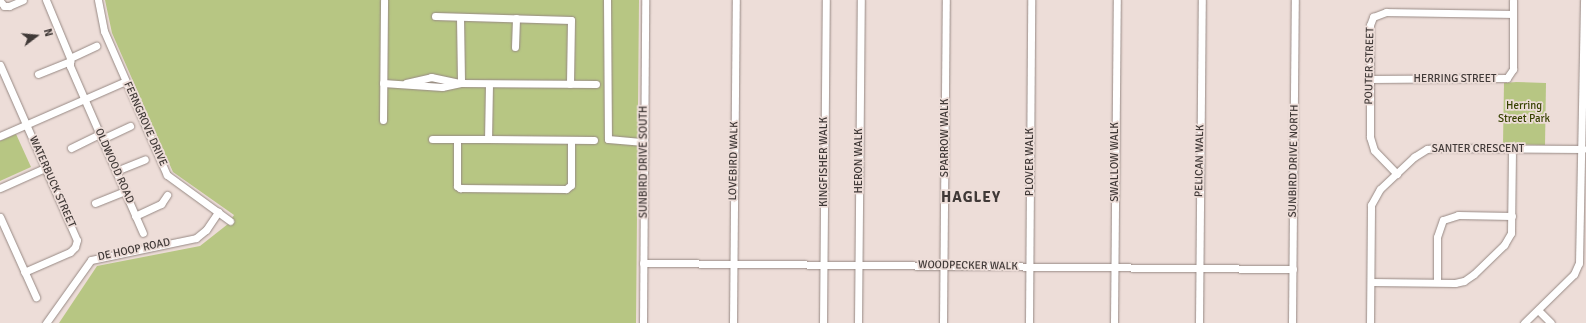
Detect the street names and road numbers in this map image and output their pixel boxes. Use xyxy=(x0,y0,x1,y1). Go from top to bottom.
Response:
street label: POUTER STREET xyxy=(1363,27,1377,105)
street label: HERRING STREET xyxy=(1414,72,1496,86)
street label: FERNGROVE DRIVE xyxy=(120,80,170,168)
street label: SPARROW WALK xyxy=(938,99,952,177)
street label: SUNBIRD DRIVE NORTH xyxy=(1286,104,1302,218)
street label: SUNBIRD DRIVE SOUTH xyxy=(637,106,651,218)
street label: KINGFISHER WALK xyxy=(817,117,831,207)
street label: LOVEBIRD WALK xyxy=(727,121,741,201)
street label: SWALLOW WALK xyxy=(1108,122,1122,202)
street label: PELICAN WALK xyxy=(1193,125,1207,197)
street label: OLDWOOD ROAD xyxy=(92,126,136,206)
street label: HERON WALK xyxy=(852,128,866,194)
street label: PLOVER WALK xyxy=(1023,128,1037,196)
street label: WATERBUCK STREET xyxy=(26,134,78,230)
street label: SANTER CRESCENT xyxy=(1432,142,1524,156)
street label: DE HOOP ROAD xyxy=(97,236,171,264)
street label: WOODPECKER WALK xyxy=(918,259,1018,273)

